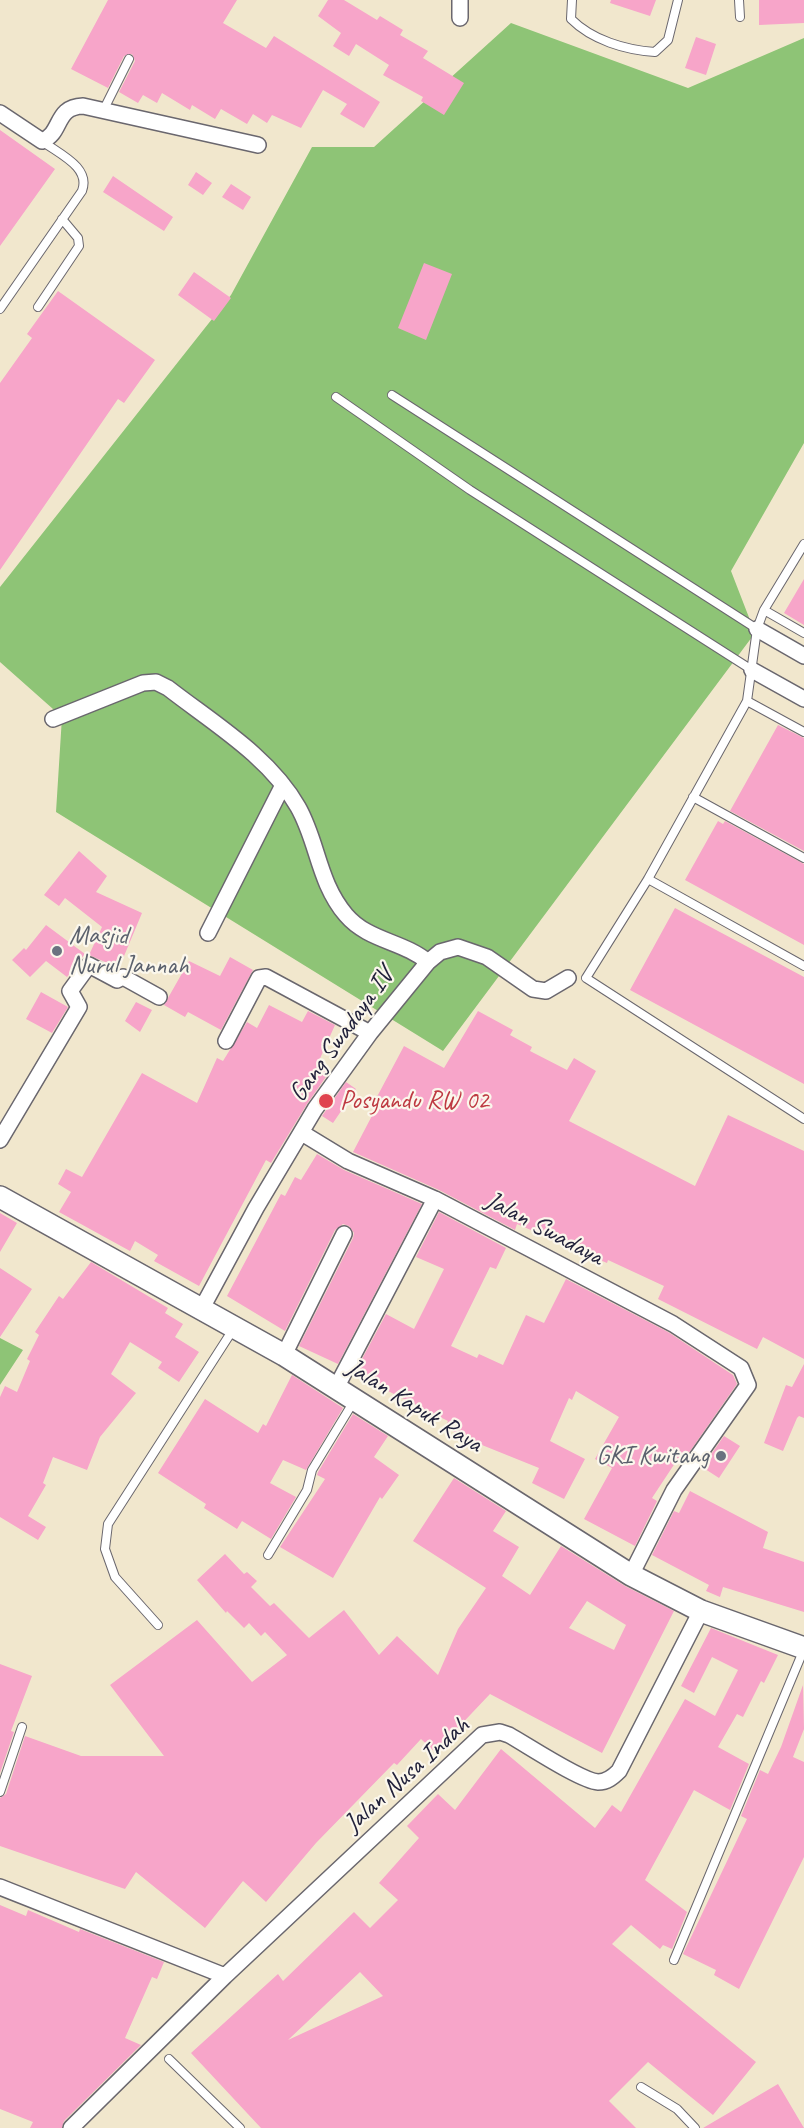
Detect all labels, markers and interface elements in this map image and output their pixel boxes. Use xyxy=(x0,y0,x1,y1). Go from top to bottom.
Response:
place label: Masjid Nurul Jannah xyxy=(69,920,189,982)
marker: Masjid Nurul Jannah xyxy=(50,944,64,958)
street label: Gang Swadaya IV xyxy=(283,962,401,1108)
place label: Posyandu RW 02 xyxy=(340,1085,489,1117)
marker: Posyandu RW 02 xyxy=(317,1092,335,1110)
street label: Jalan Swadaya xyxy=(480,1185,608,1273)
street label: Jalan Kapuk Raya xyxy=(340,1352,488,1460)
place label: GKI Kwitang xyxy=(596,1440,709,1472)
marker: GKI Kwitang xyxy=(714,1449,728,1463)
street label: Jalan Nusa Indah xyxy=(338,1711,476,1839)

